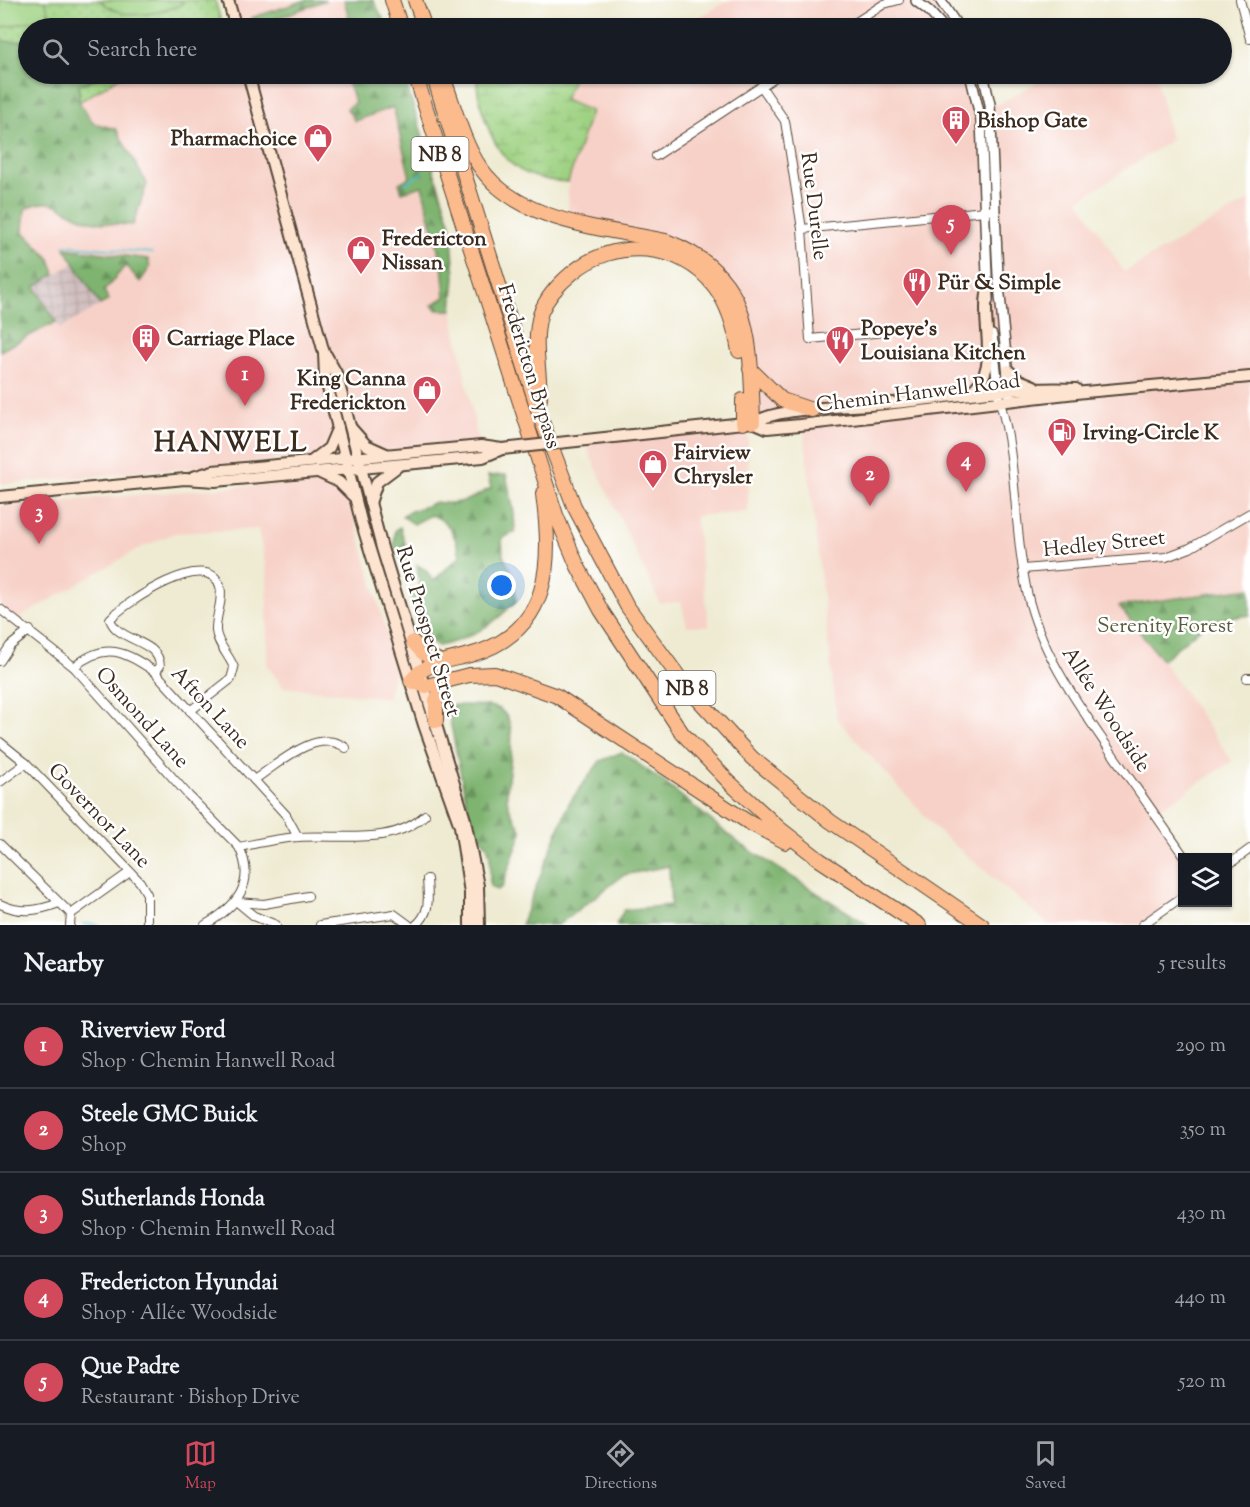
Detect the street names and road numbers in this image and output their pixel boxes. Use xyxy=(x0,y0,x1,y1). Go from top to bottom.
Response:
road number: NB 8 xyxy=(412,137,468,171)
street label: Rue Durelle xyxy=(792,151,835,262)
street label: Fredericton Bypass xyxy=(489,281,567,453)
street label: Chemin Hanwell Road xyxy=(815,367,1022,421)
street label: Hedley Street xyxy=(1042,524,1167,566)
street label: Rue Prospect Street xyxy=(387,543,467,720)
street label: Allée Woodside xyxy=(1053,641,1157,779)
street label: Afton Lane xyxy=(163,660,256,757)
street label: Osmond Lane xyxy=(88,661,195,776)
road number: NB 8 xyxy=(658,671,716,705)
street label: Governor Lane xyxy=(40,757,157,876)

